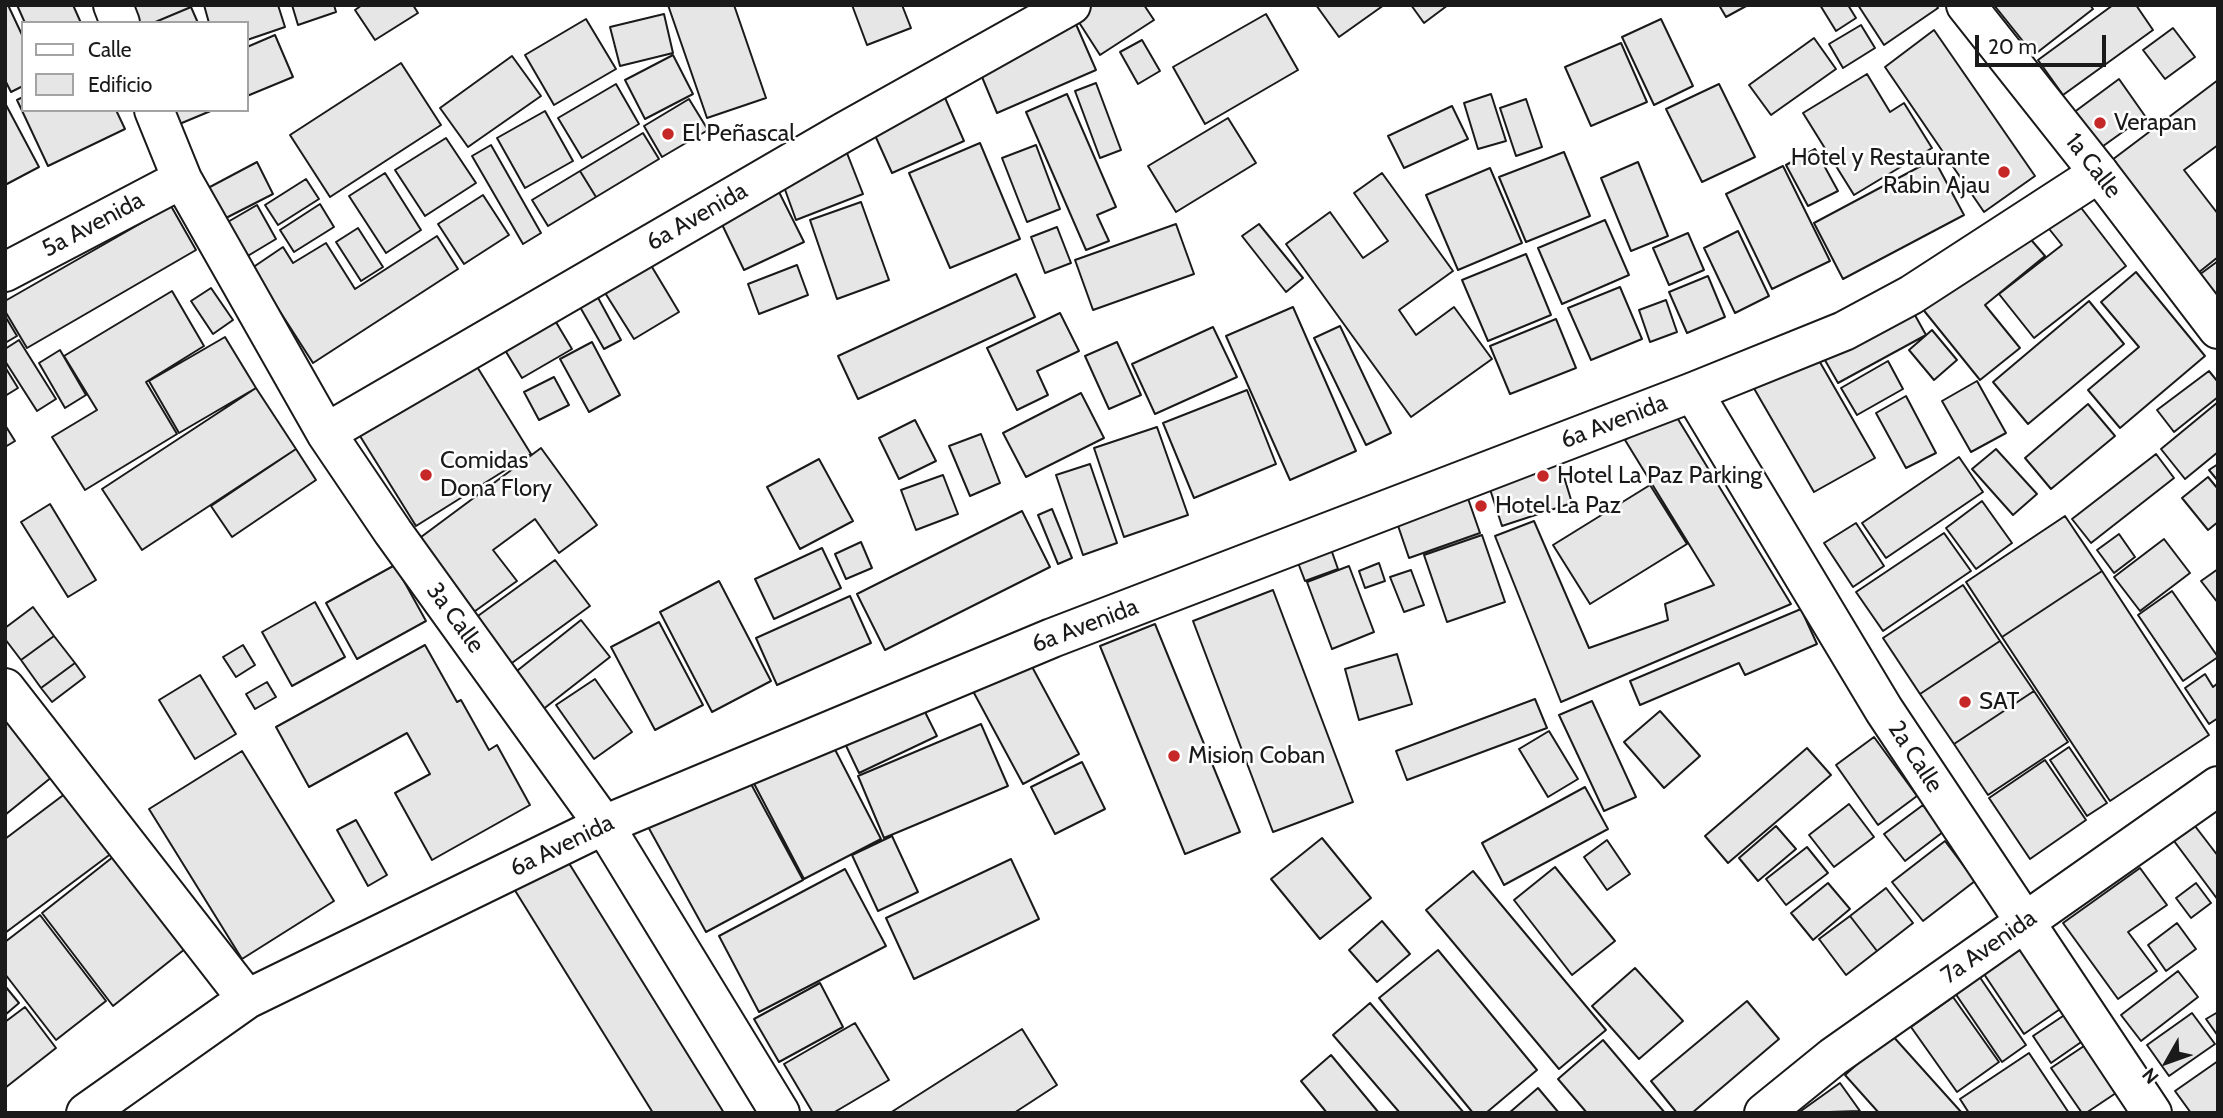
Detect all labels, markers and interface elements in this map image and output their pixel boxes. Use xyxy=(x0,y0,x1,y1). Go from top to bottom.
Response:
legend xyxy=(21,21,248,112)
scale bar xyxy=(1978,21,2109,65)
text: 20 m xyxy=(1988,34,2037,59)
text: Calle xyxy=(88,37,132,62)
text: Edificio xyxy=(88,72,152,97)
place label: Verapan xyxy=(2114,109,2197,137)
marker: Verapan xyxy=(2092,115,2108,131)
place label: El Peñascal xyxy=(682,120,795,148)
marker: El Peñascal xyxy=(660,126,676,142)
street label: 1a Calle xyxy=(2059,128,2127,204)
place label: Hotel y Restaurante Rabin Ajau xyxy=(1791,144,1990,200)
marker: Hotel y Restaurante Rabin Ajau xyxy=(1996,164,2012,180)
street label: 6a Avenida xyxy=(641,177,753,257)
street label: 5a Avenida xyxy=(37,186,149,264)
street label: 6a Avenida xyxy=(1557,389,1671,455)
place label: Comidas Dona Flory xyxy=(440,447,552,503)
place label: Hotel La Paz Parking xyxy=(1557,462,1762,490)
marker: Comidas Dona Flory xyxy=(418,467,434,483)
marker: Hotel La Paz Parking xyxy=(1535,468,1551,484)
place label: Hotel La Paz xyxy=(1495,492,1621,520)
marker: Hotel La Paz xyxy=(1473,498,1489,514)
street label: 3a Calle xyxy=(420,577,490,659)
street label: 6a Avenida xyxy=(1028,593,1142,659)
place label: SAT xyxy=(1979,688,2019,716)
marker: SAT xyxy=(1957,694,1973,710)
street label: 2a Calle xyxy=(1881,716,1949,798)
place label: Mision Coban xyxy=(1188,742,1325,770)
marker: Mision Coban xyxy=(1166,748,1182,764)
street label: 6a Avenida xyxy=(505,809,619,883)
street label: 7a Avenida xyxy=(1936,904,2042,990)
north arrow xyxy=(2132,1027,2202,1097)
text: N xyxy=(2137,1063,2164,1088)

